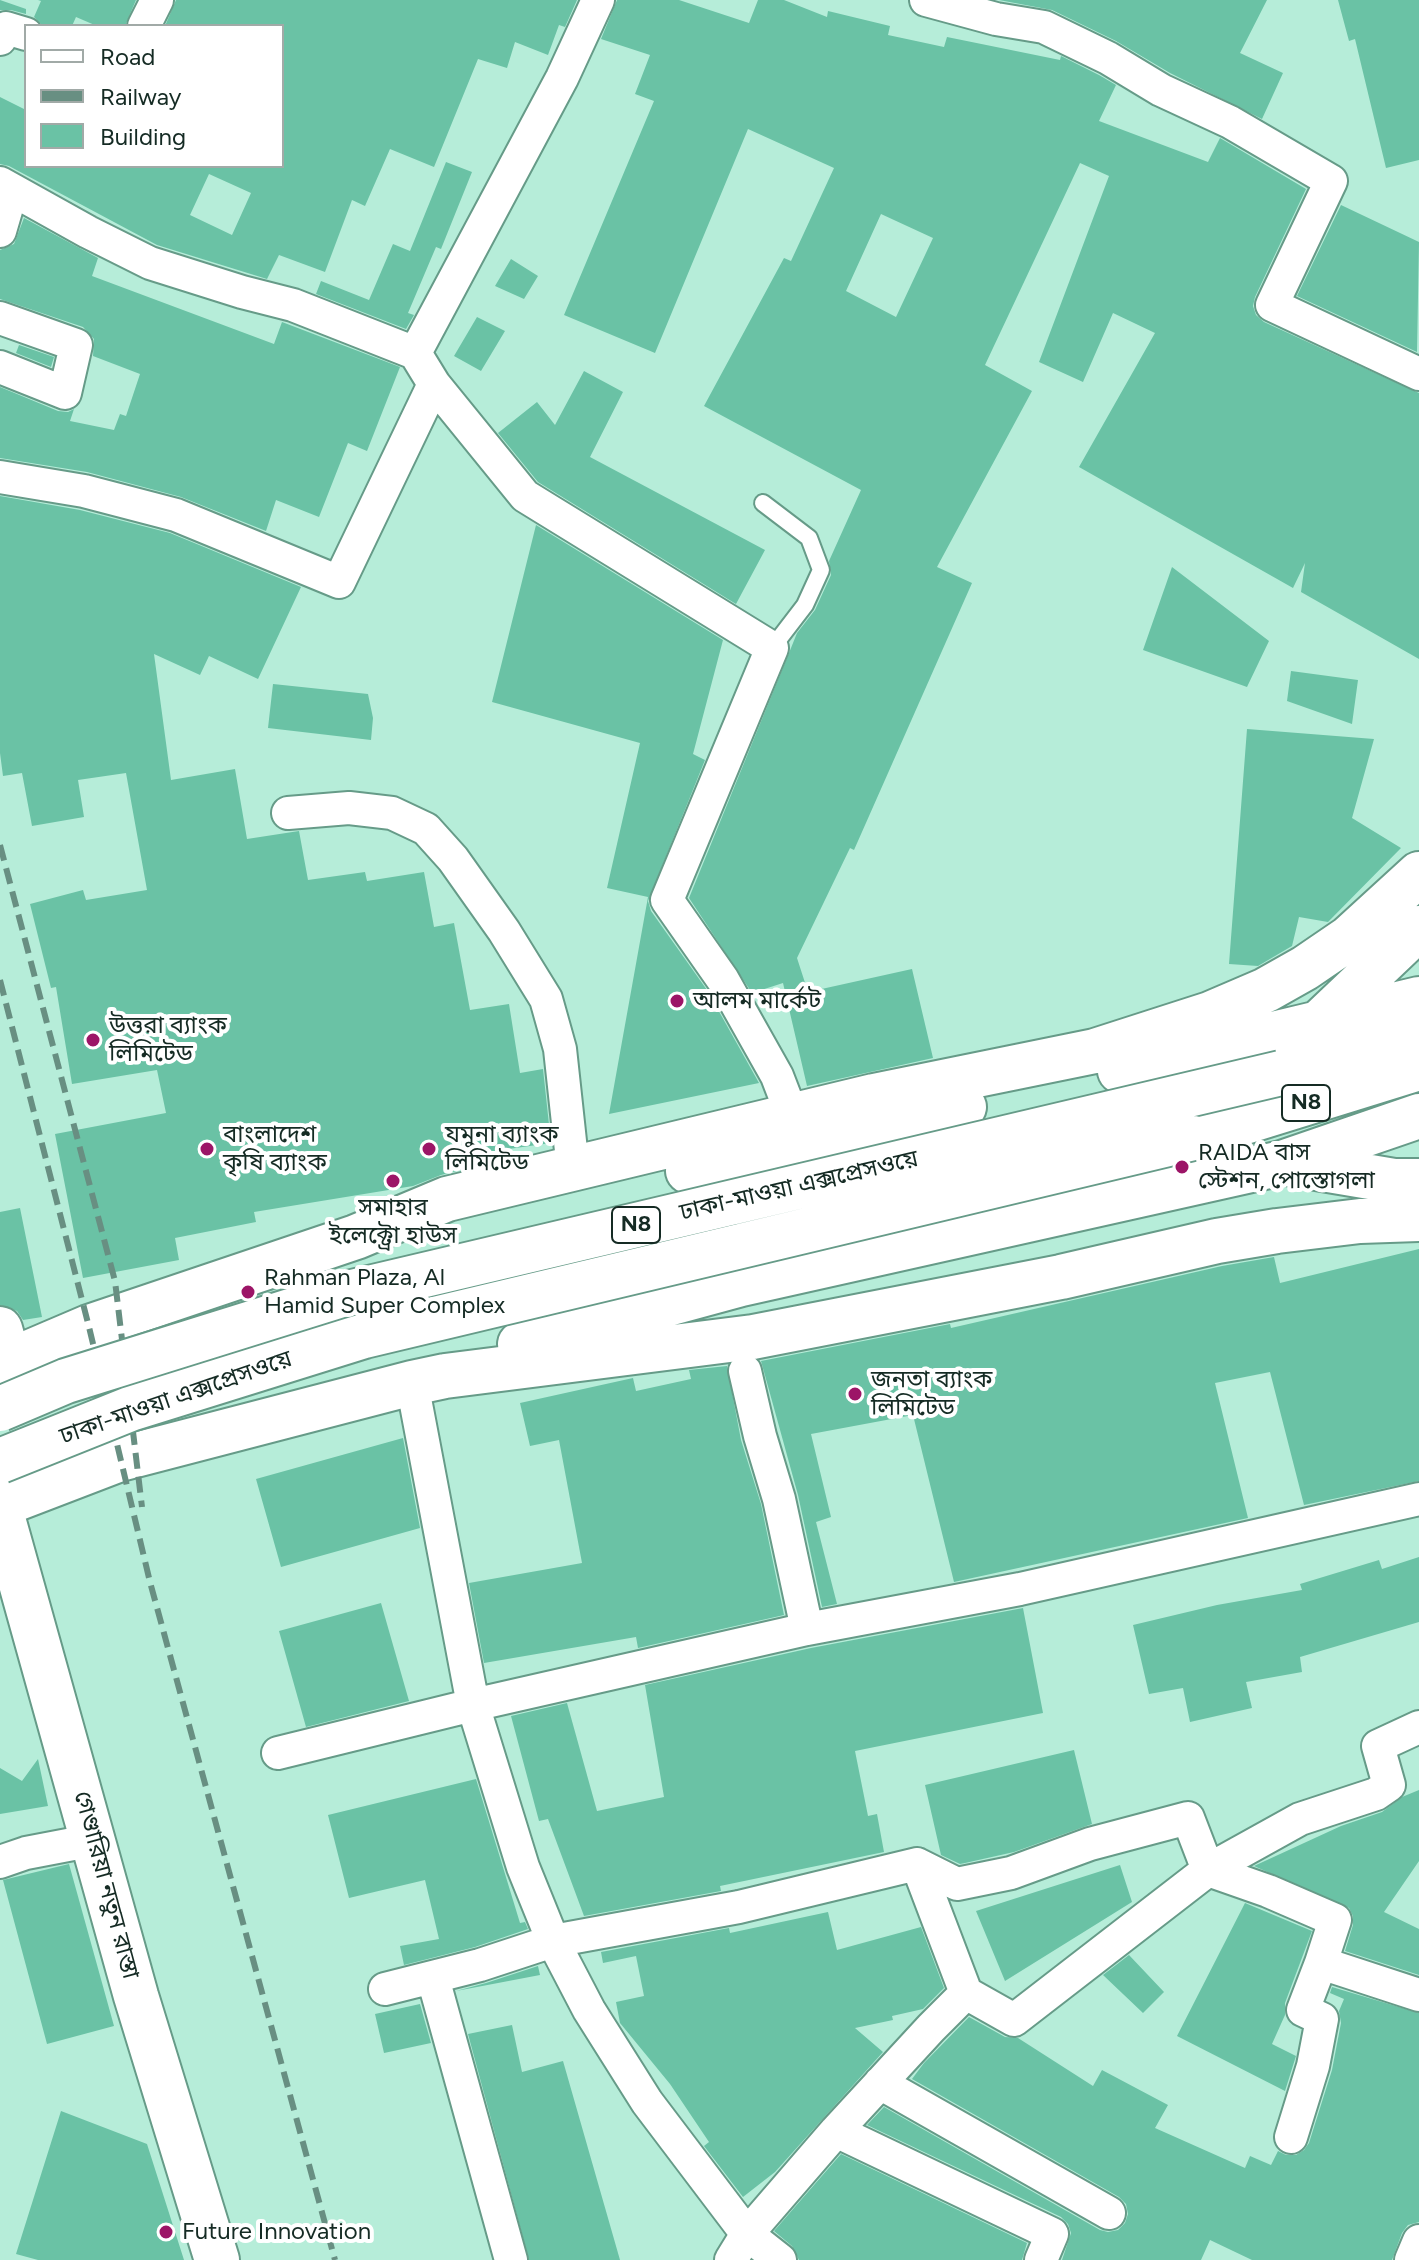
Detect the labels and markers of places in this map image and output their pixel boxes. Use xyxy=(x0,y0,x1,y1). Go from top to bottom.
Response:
place label: আলম মার্কেট xyxy=(693,987,821,1015)
marker: আলম মার্কেট xyxy=(668,992,686,1010)
place label: উত্তরা ব্যাংক লিমিটেড xyxy=(109,1012,227,1068)
marker: উত্তরা ব্যাংক লিমিটেড xyxy=(84,1031,102,1049)
place label: বাংলাদেশ কৃষি ব্যাংক xyxy=(223,1121,327,1177)
place label: যমুনা ব্যাংক লিমিটেড xyxy=(445,1121,559,1177)
place label: RAIDA বাস স্টেশন, পোস্তোগলা xyxy=(1198,1139,1375,1195)
marker: বাংলাদেশ কৃষি ব্যাংক xyxy=(198,1140,216,1158)
marker: যমুনা ব্যাংক লিমিটেড xyxy=(420,1140,438,1158)
marker: RAIDA বাস স্টেশন, পোস্তোগলা xyxy=(1173,1158,1191,1176)
marker: সমাহার ইলেক্ট্রো হাউস xyxy=(384,1172,402,1190)
place label: সমাহার ইলেক্ট্রো হাউস xyxy=(329,1194,457,1250)
place label: Rahman Plaza, Al Hamid Super Complex xyxy=(264,1264,505,1320)
marker: Rahman Plaza, Al Hamid Super Complex xyxy=(239,1283,257,1301)
place label: জনতা ব্যাংক লিমিটেড xyxy=(871,1366,992,1422)
marker: জনতা ব্যাংক লিমিটেড xyxy=(846,1385,864,1403)
place label: Future Innovation xyxy=(182,2218,371,2246)
marker: Future Innovation xyxy=(157,2223,175,2241)

